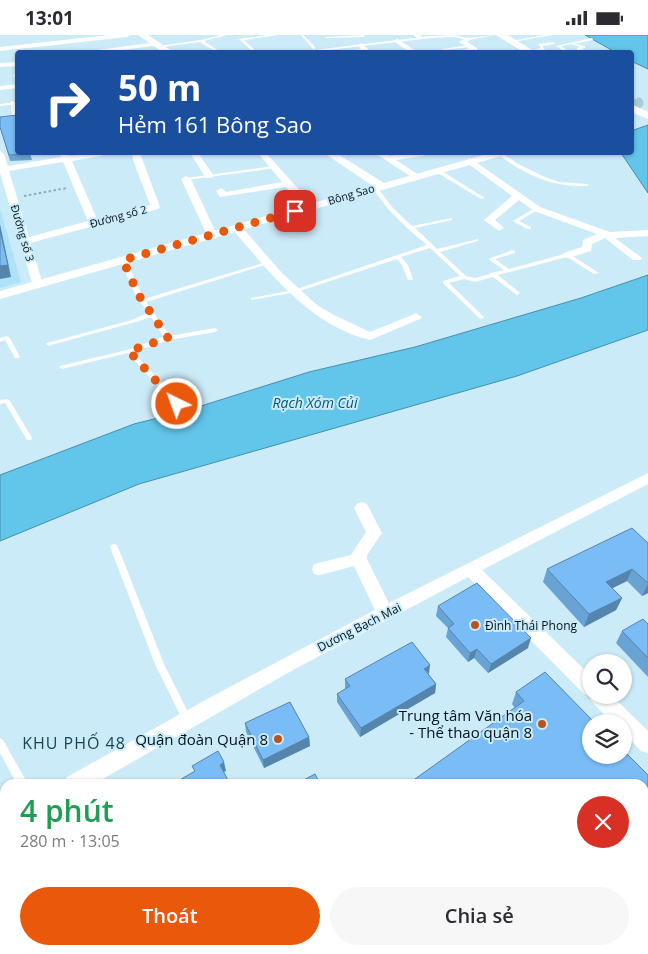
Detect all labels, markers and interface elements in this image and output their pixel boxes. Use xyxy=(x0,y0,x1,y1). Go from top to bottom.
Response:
text: 13:01 xyxy=(25,5,74,31)
text: 50 m xyxy=(118,64,201,111)
icon: right xyxy=(35,70,100,135)
text: Hẻm 161 Bông Sao xyxy=(118,109,312,139)
street label: Bông Sao xyxy=(326,180,377,208)
pin xyxy=(274,190,316,232)
icon: arrive xyxy=(281,197,309,225)
street label: Đường số 2 xyxy=(88,201,148,231)
street label: Đường số 3 xyxy=(8,203,38,263)
position arrow xyxy=(150,377,202,429)
water label: Rạch Xóm Củi xyxy=(273,393,358,412)
street label: Dương Bạch Mai xyxy=(314,599,404,655)
place label: Đình Thái Phong xyxy=(485,617,578,634)
marker: Đình Thái Phong xyxy=(469,619,481,631)
map controls xyxy=(582,654,632,764)
button: search xyxy=(582,654,632,704)
place label: Trung tâm Văn hóa - Thể thao quận 8 xyxy=(399,705,532,742)
button: layers xyxy=(582,714,632,764)
marker: Trung tâm Văn hóa - Thể thao quận 8 xyxy=(536,718,548,730)
place label: Quận đoàn Quận 8 xyxy=(135,729,268,749)
district label: KHU PHỐ 48 xyxy=(22,732,126,754)
marker: Quận đoàn Quận 8 xyxy=(272,733,284,745)
text: 4 phút xyxy=(20,790,114,831)
button: close xyxy=(577,796,629,848)
text: 280 m · 13:05 xyxy=(20,830,120,852)
button: Thoát xyxy=(20,887,320,945)
button: Chia sẻ xyxy=(330,887,629,945)

